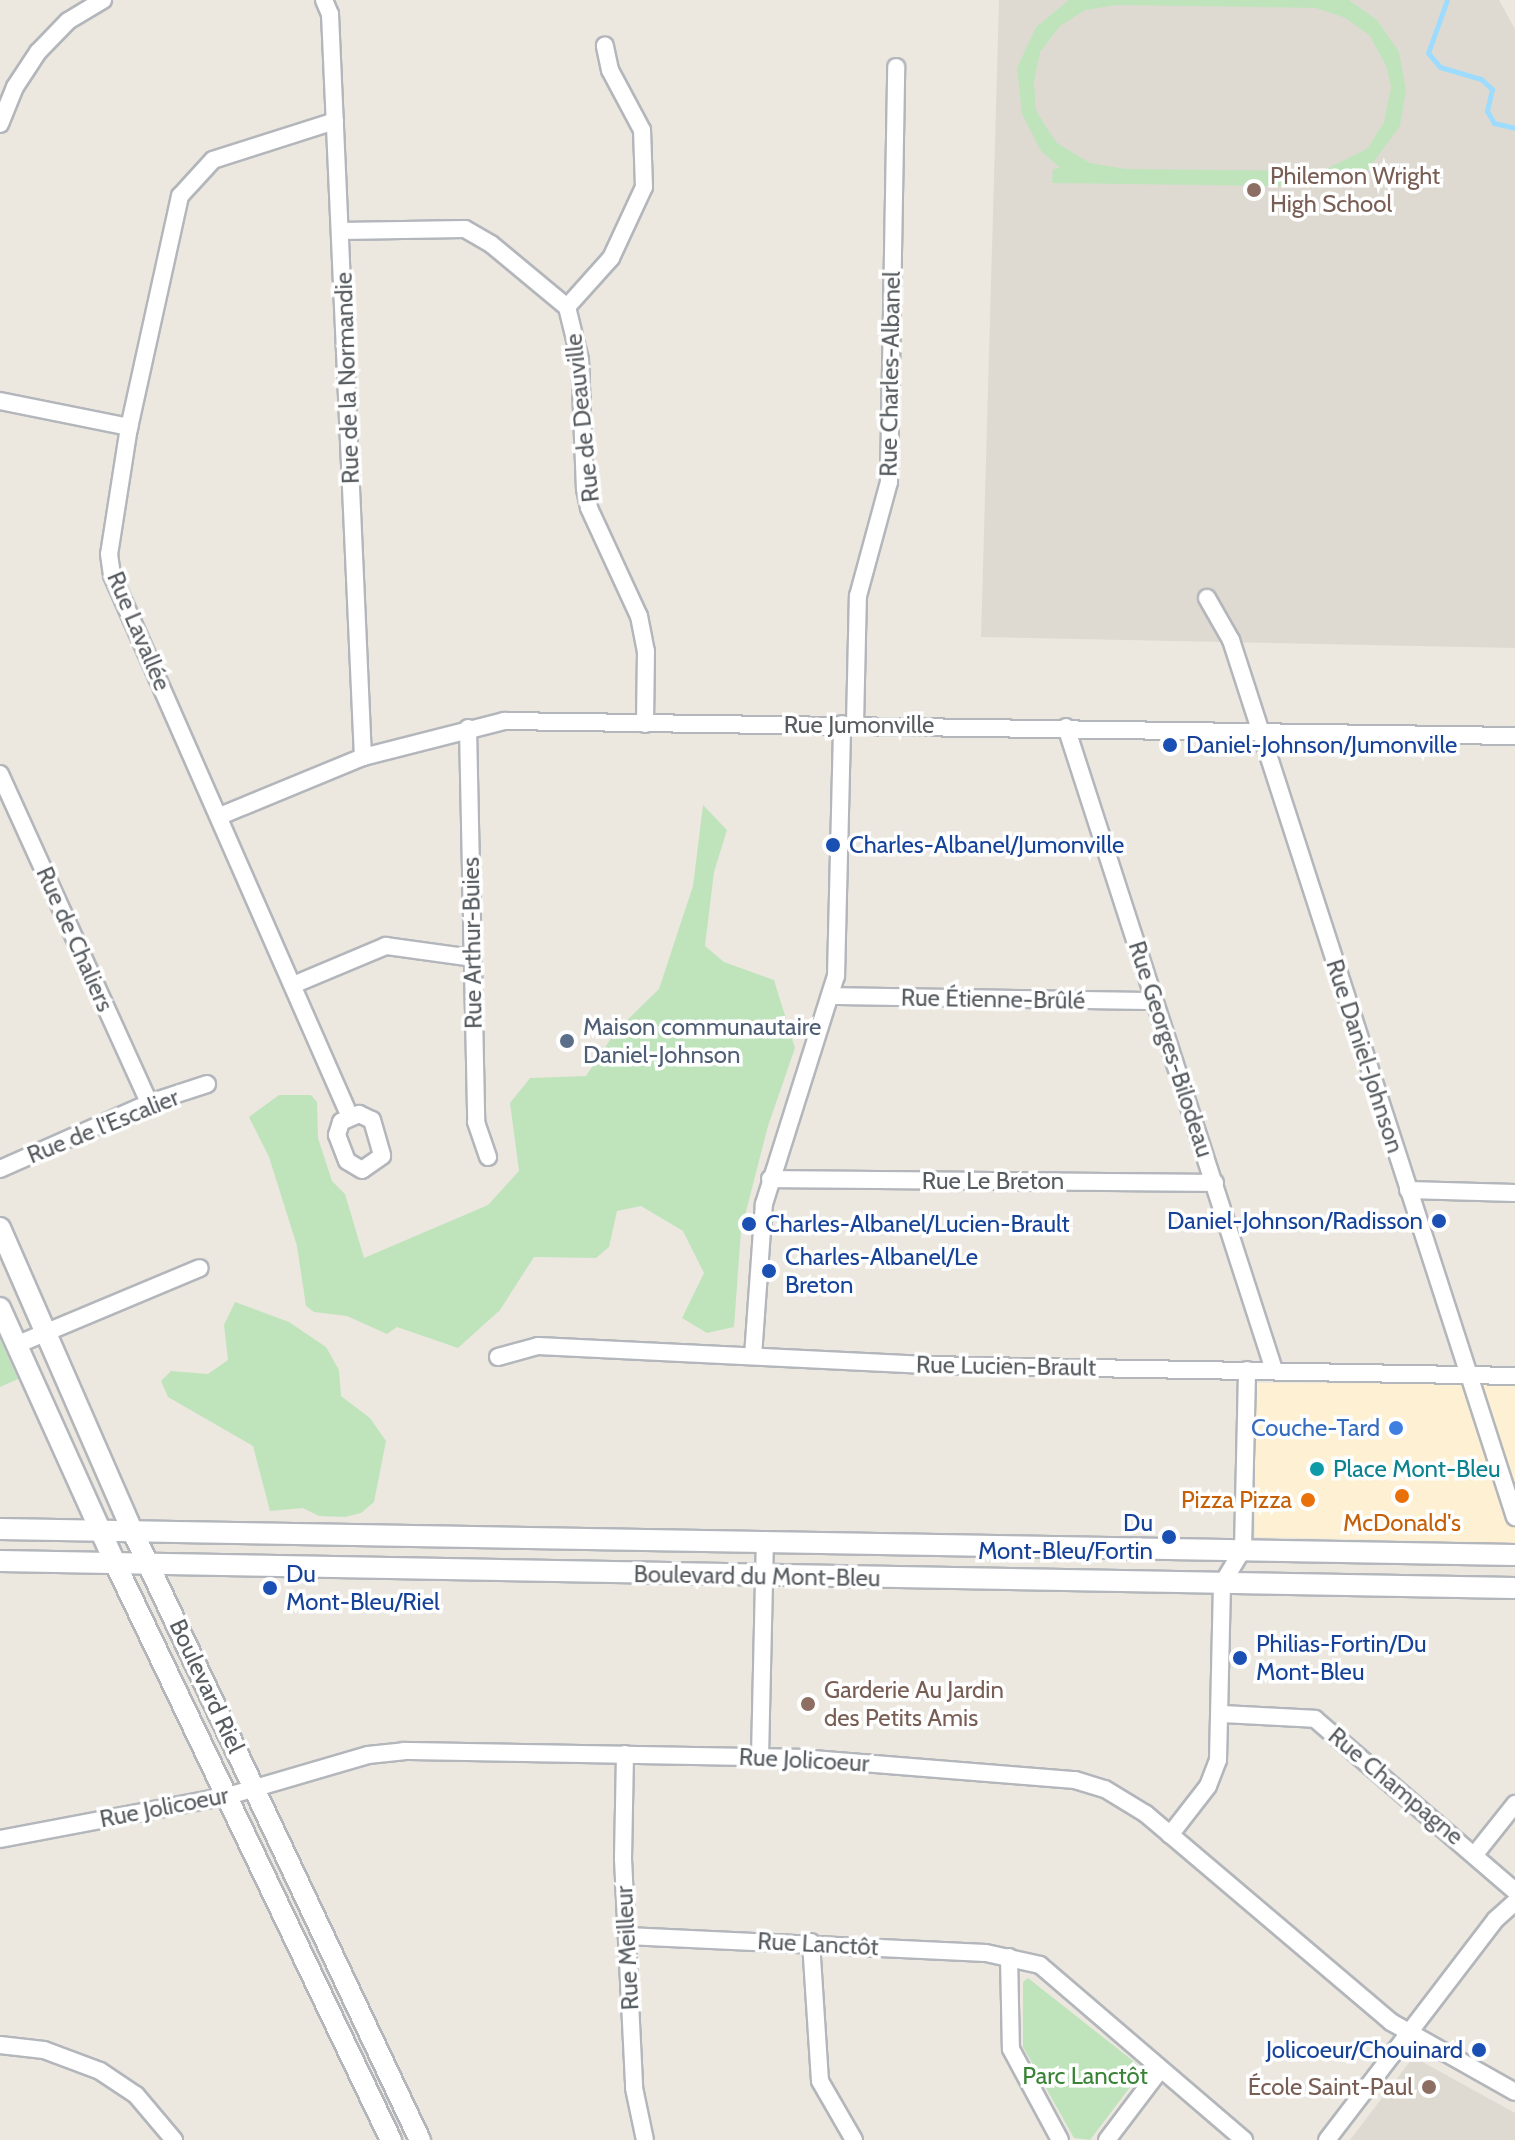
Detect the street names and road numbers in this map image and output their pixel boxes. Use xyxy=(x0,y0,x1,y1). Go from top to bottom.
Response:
street label: Rue Charles-Albanel xyxy=(874,271,906,477)
street label: Rue de la Normandie xyxy=(329,272,365,484)
street label: Rue de Deauville xyxy=(559,332,605,504)
street label: Rue Lavallée xyxy=(101,567,177,695)
street label: Rue Jumonville xyxy=(784,711,934,739)
street label: Rue Arthur-Buies xyxy=(456,857,488,1029)
street label: Rue de Chaliers xyxy=(30,862,120,1016)
street label: Rue Georges-Bilodeau xyxy=(1122,937,1220,1161)
street label: Rue Daniel-Johnson xyxy=(1320,956,1410,1156)
street label: Rue Étienne-Brûlé xyxy=(901,983,1085,1015)
street label: Rue de l'Escalier xyxy=(23,1082,183,1170)
street label: Rue Le Breton xyxy=(922,1167,1064,1195)
street label: Rue Lucien-Brault xyxy=(916,1350,1096,1382)
street label: Boulevard du Mont-Bleu xyxy=(633,1559,881,1593)
street label: Boulevard Riel xyxy=(163,1614,251,1758)
street label: Rue Champagne xyxy=(1323,1721,1469,1851)
street label: Rue Jolicoeur xyxy=(738,1742,870,1778)
street label: Rue Jolicoeur xyxy=(97,1780,231,1834)
street label: Rue Meilleur xyxy=(609,1885,645,2011)
street label: Rue Lanctôt xyxy=(757,1926,879,1962)

